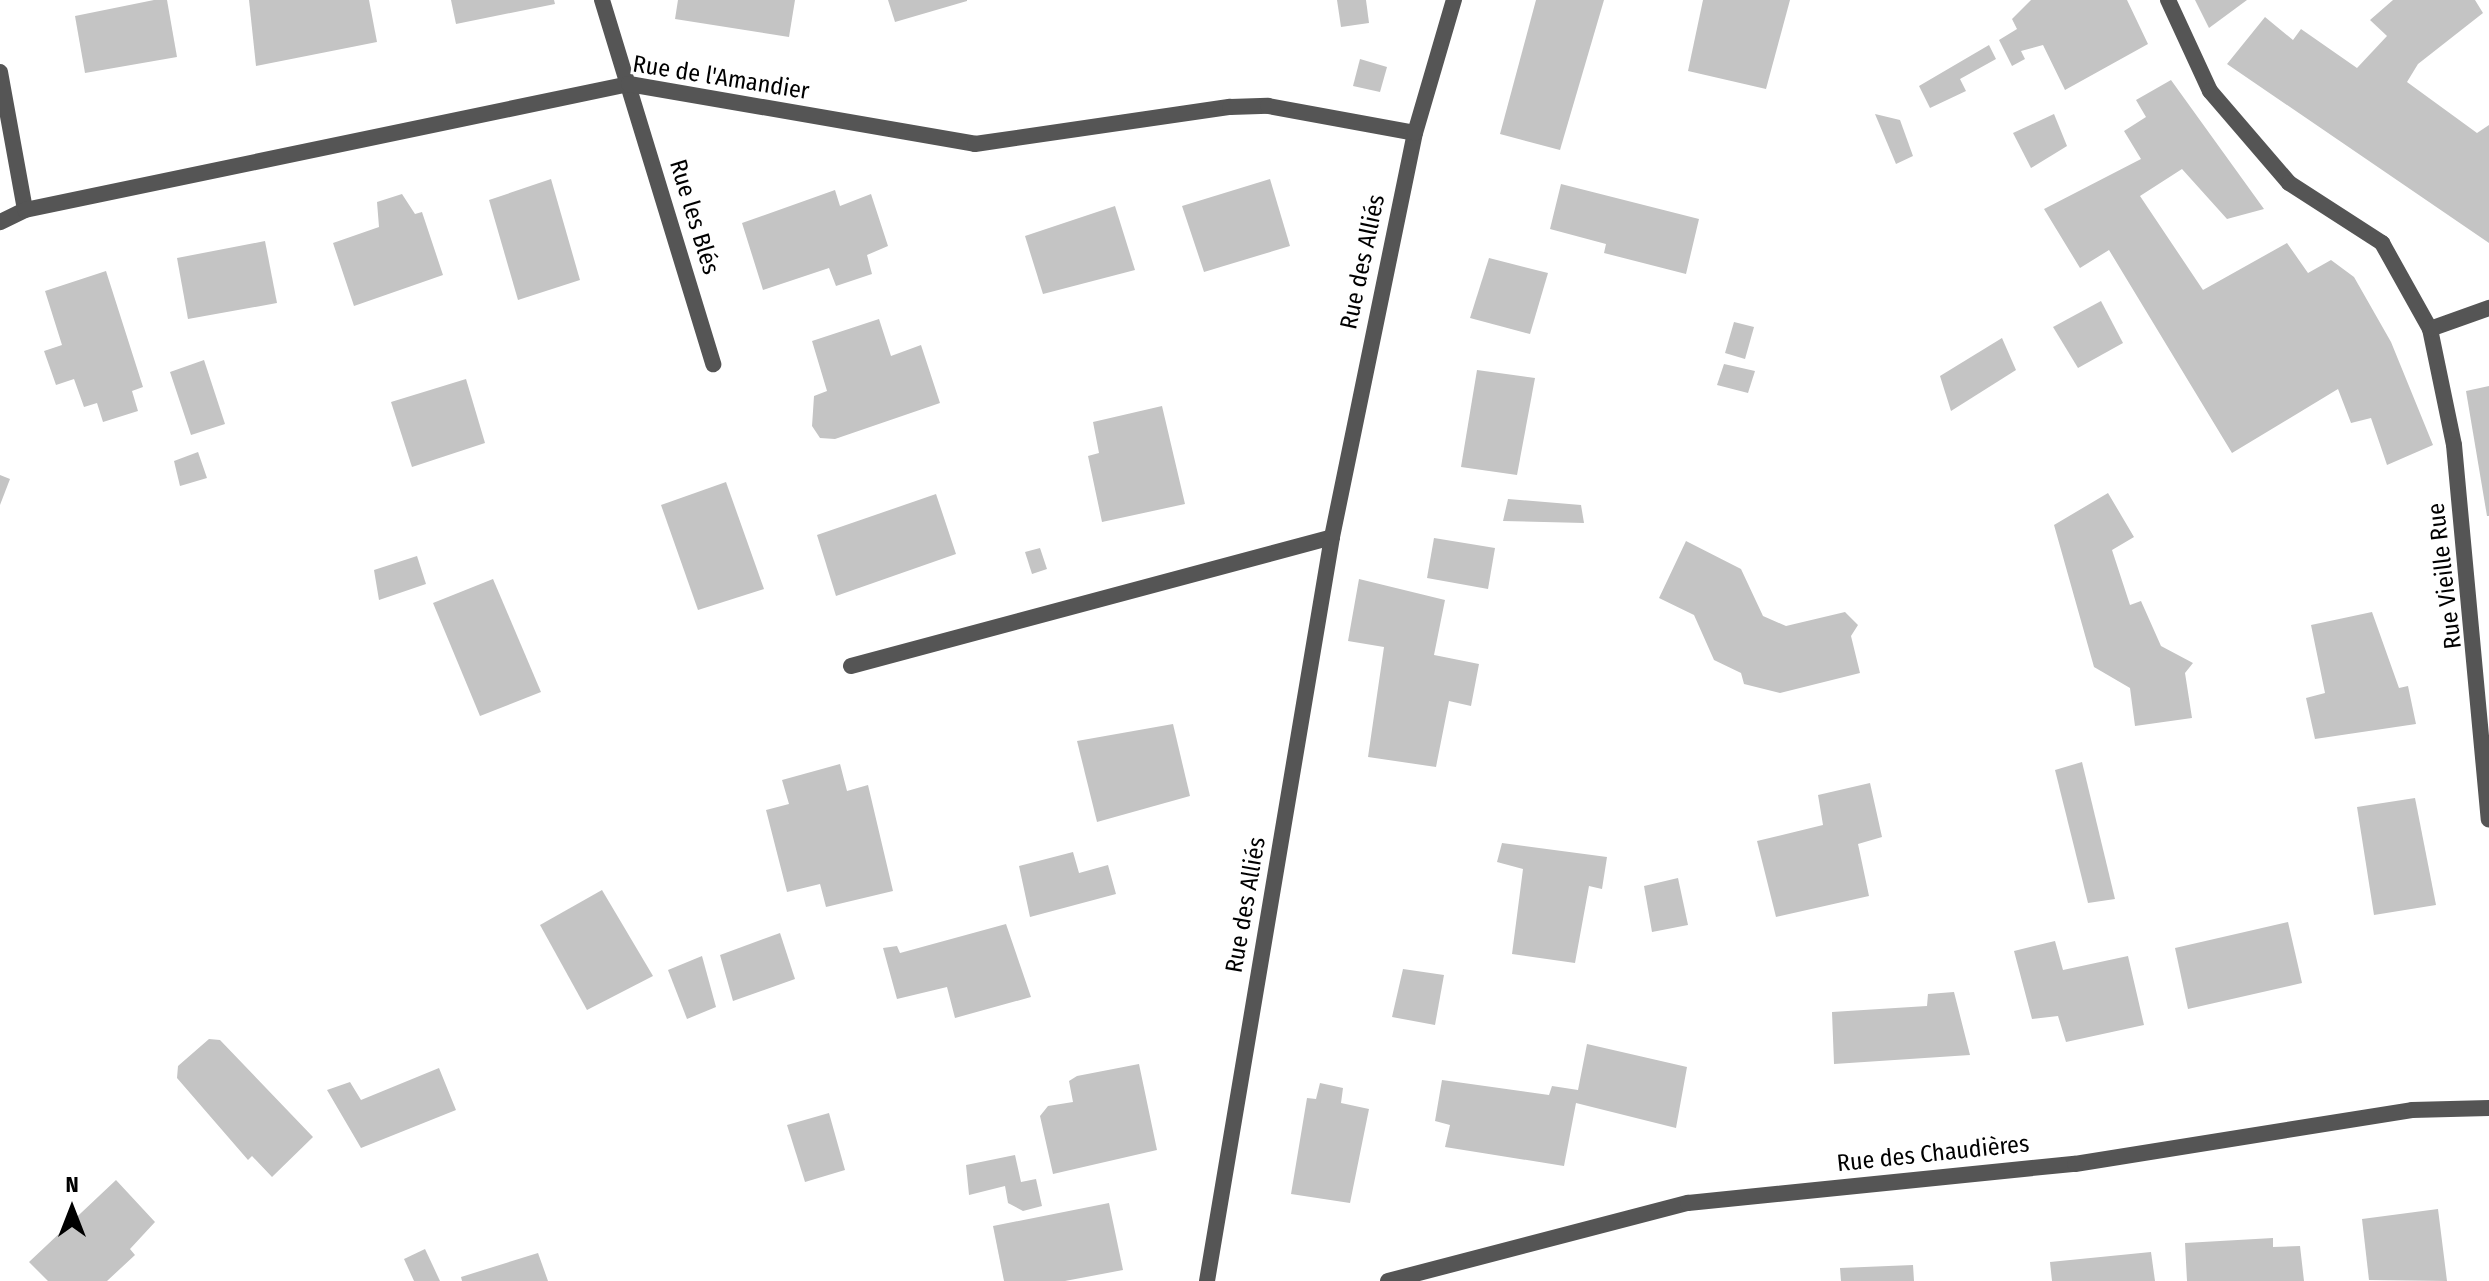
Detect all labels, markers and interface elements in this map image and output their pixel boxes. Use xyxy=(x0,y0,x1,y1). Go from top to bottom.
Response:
street label: Rue de l'Amandier xyxy=(631,50,811,106)
street label: Rue les Blés xyxy=(663,156,725,278)
street label: Rue des Alliés xyxy=(1335,192,1391,332)
street label: Rue Vieille Rue xyxy=(2422,501,2468,651)
street label: Rue des Alliés xyxy=(1220,835,1272,975)
street label: Rue des Chaudières xyxy=(1835,1130,2031,1178)
north arrow xyxy=(32,1169,112,1249)
text: N xyxy=(65,1171,79,1198)

